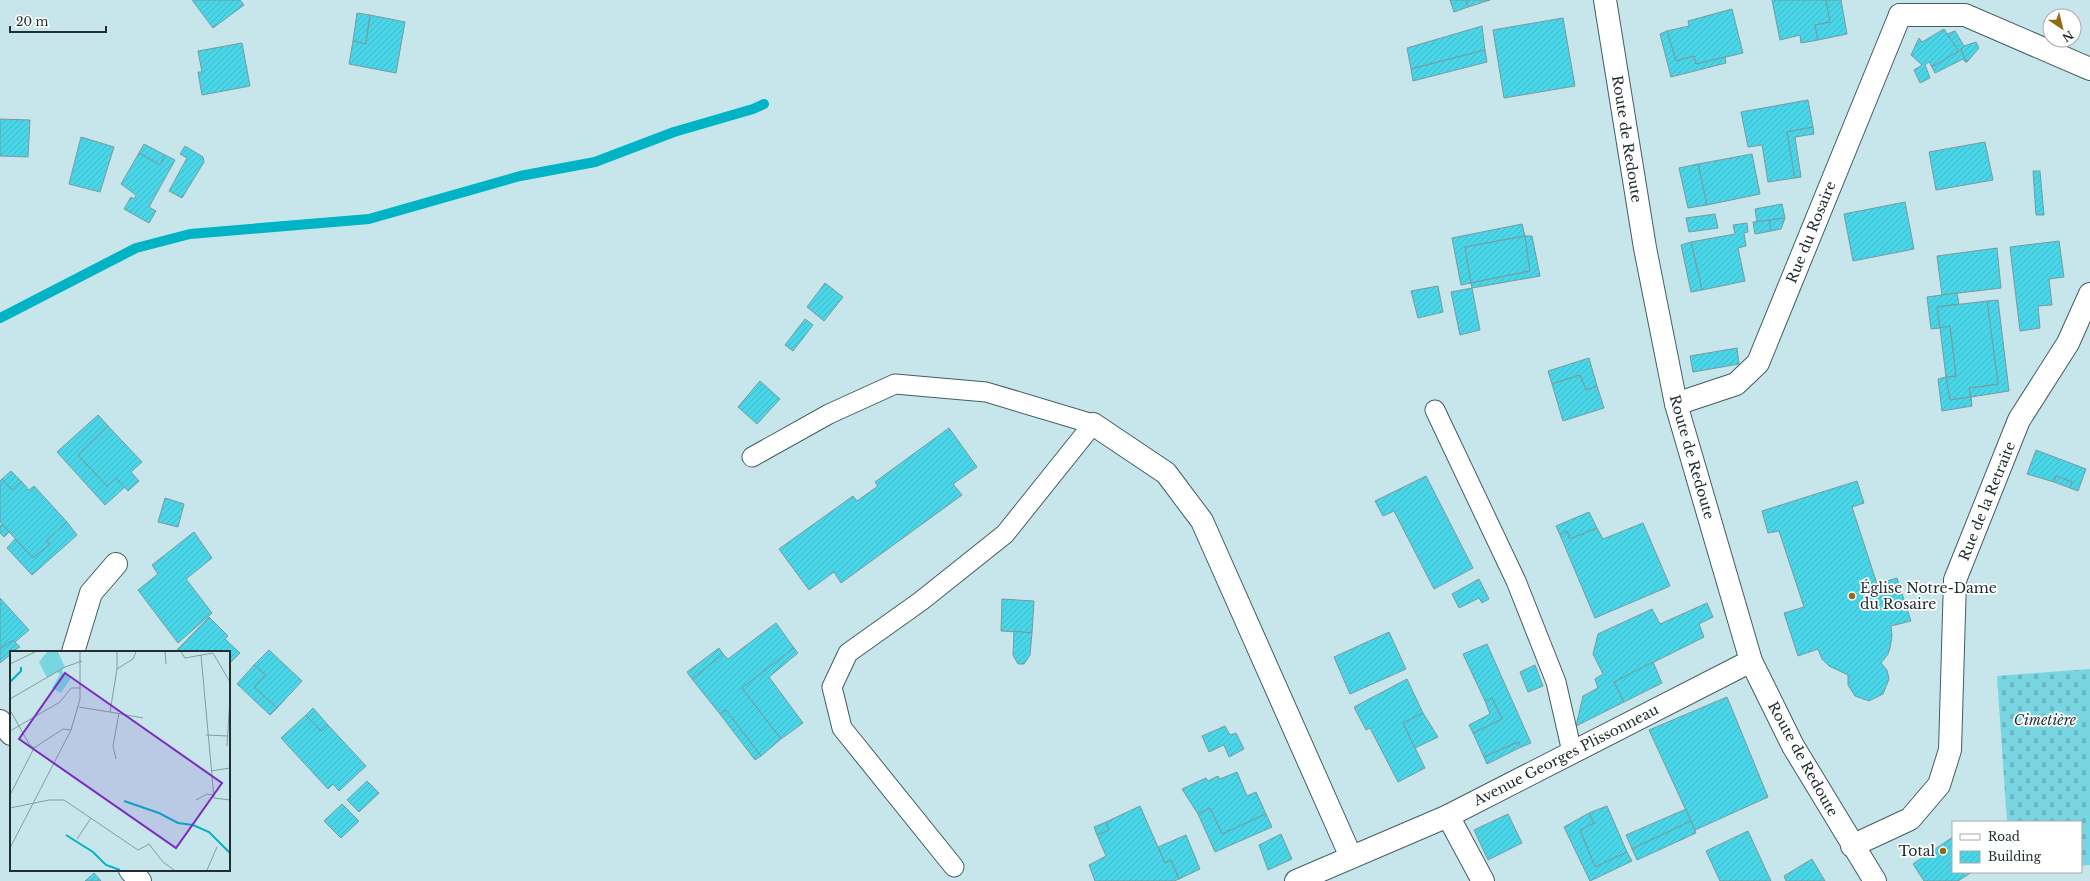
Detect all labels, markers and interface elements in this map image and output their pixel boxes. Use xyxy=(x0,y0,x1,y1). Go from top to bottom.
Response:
scale bar xyxy=(10,8,106,34)
north arrow xyxy=(2042,8,2082,48)
text: 20 m xyxy=(16,14,48,29)
text: N xyxy=(2059,27,2076,45)
street label: Route de Redoute xyxy=(1608,74,1646,204)
street label: Rue du Rosaire xyxy=(1782,178,1840,286)
street label: Route de Redoute xyxy=(1666,393,1718,521)
street label: Rue de la Retraite xyxy=(1955,439,2019,563)
place label: Église Notre-Dame du Rosaire xyxy=(1860,579,1997,613)
marker: Église Notre-Dame du Rosaire xyxy=(1847,591,1857,601)
inset map xyxy=(10,651,230,871)
street label: Route de Redoute xyxy=(1764,698,1842,820)
street label: Avenue Georges Plissonneau xyxy=(1470,700,1662,810)
park label: Cimetière xyxy=(2014,711,2077,729)
legend xyxy=(1952,821,2082,873)
text: Road xyxy=(1988,829,2020,844)
place label: Total xyxy=(1899,842,1935,860)
marker: Total xyxy=(1938,846,1948,856)
text: Building xyxy=(1988,849,2042,864)

